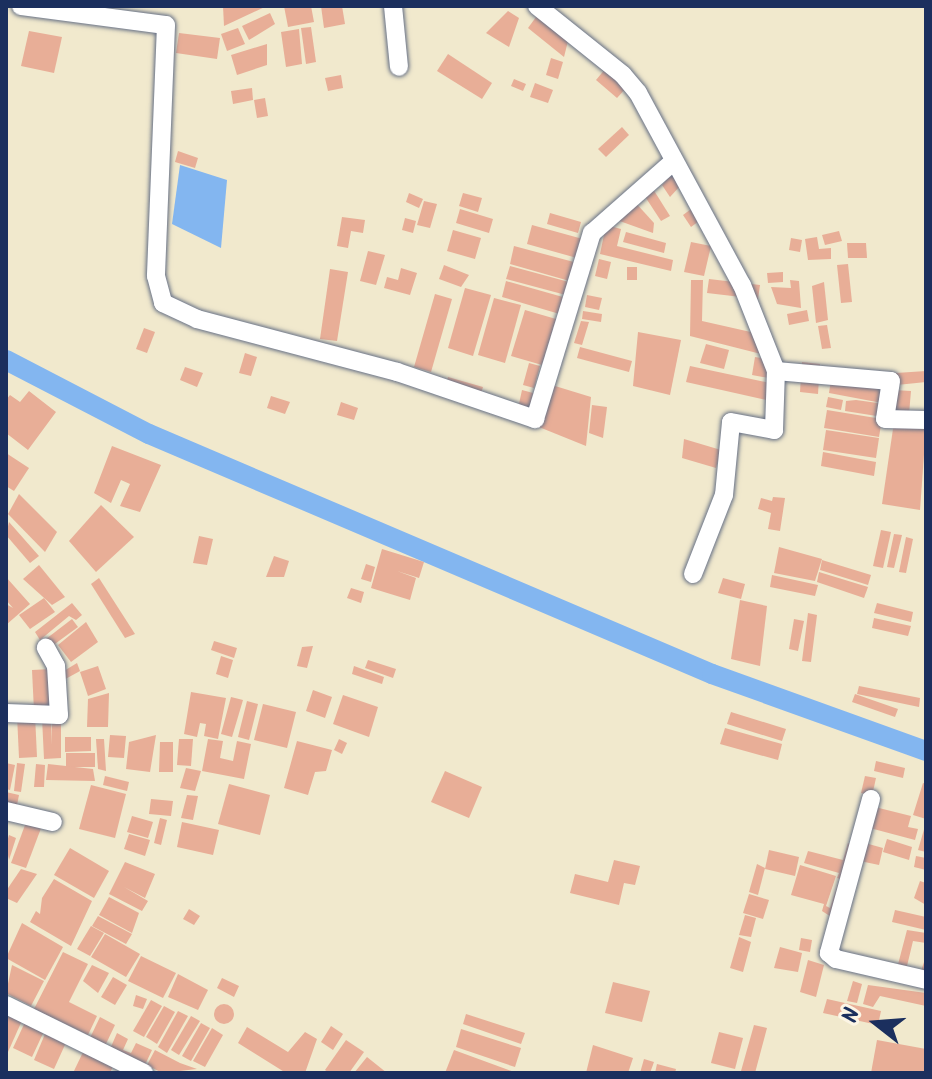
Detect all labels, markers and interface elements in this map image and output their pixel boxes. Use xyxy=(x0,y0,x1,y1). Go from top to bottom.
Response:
north arrow xyxy=(836,983,916,1063)
text: N xyxy=(834,1004,871,1028)

